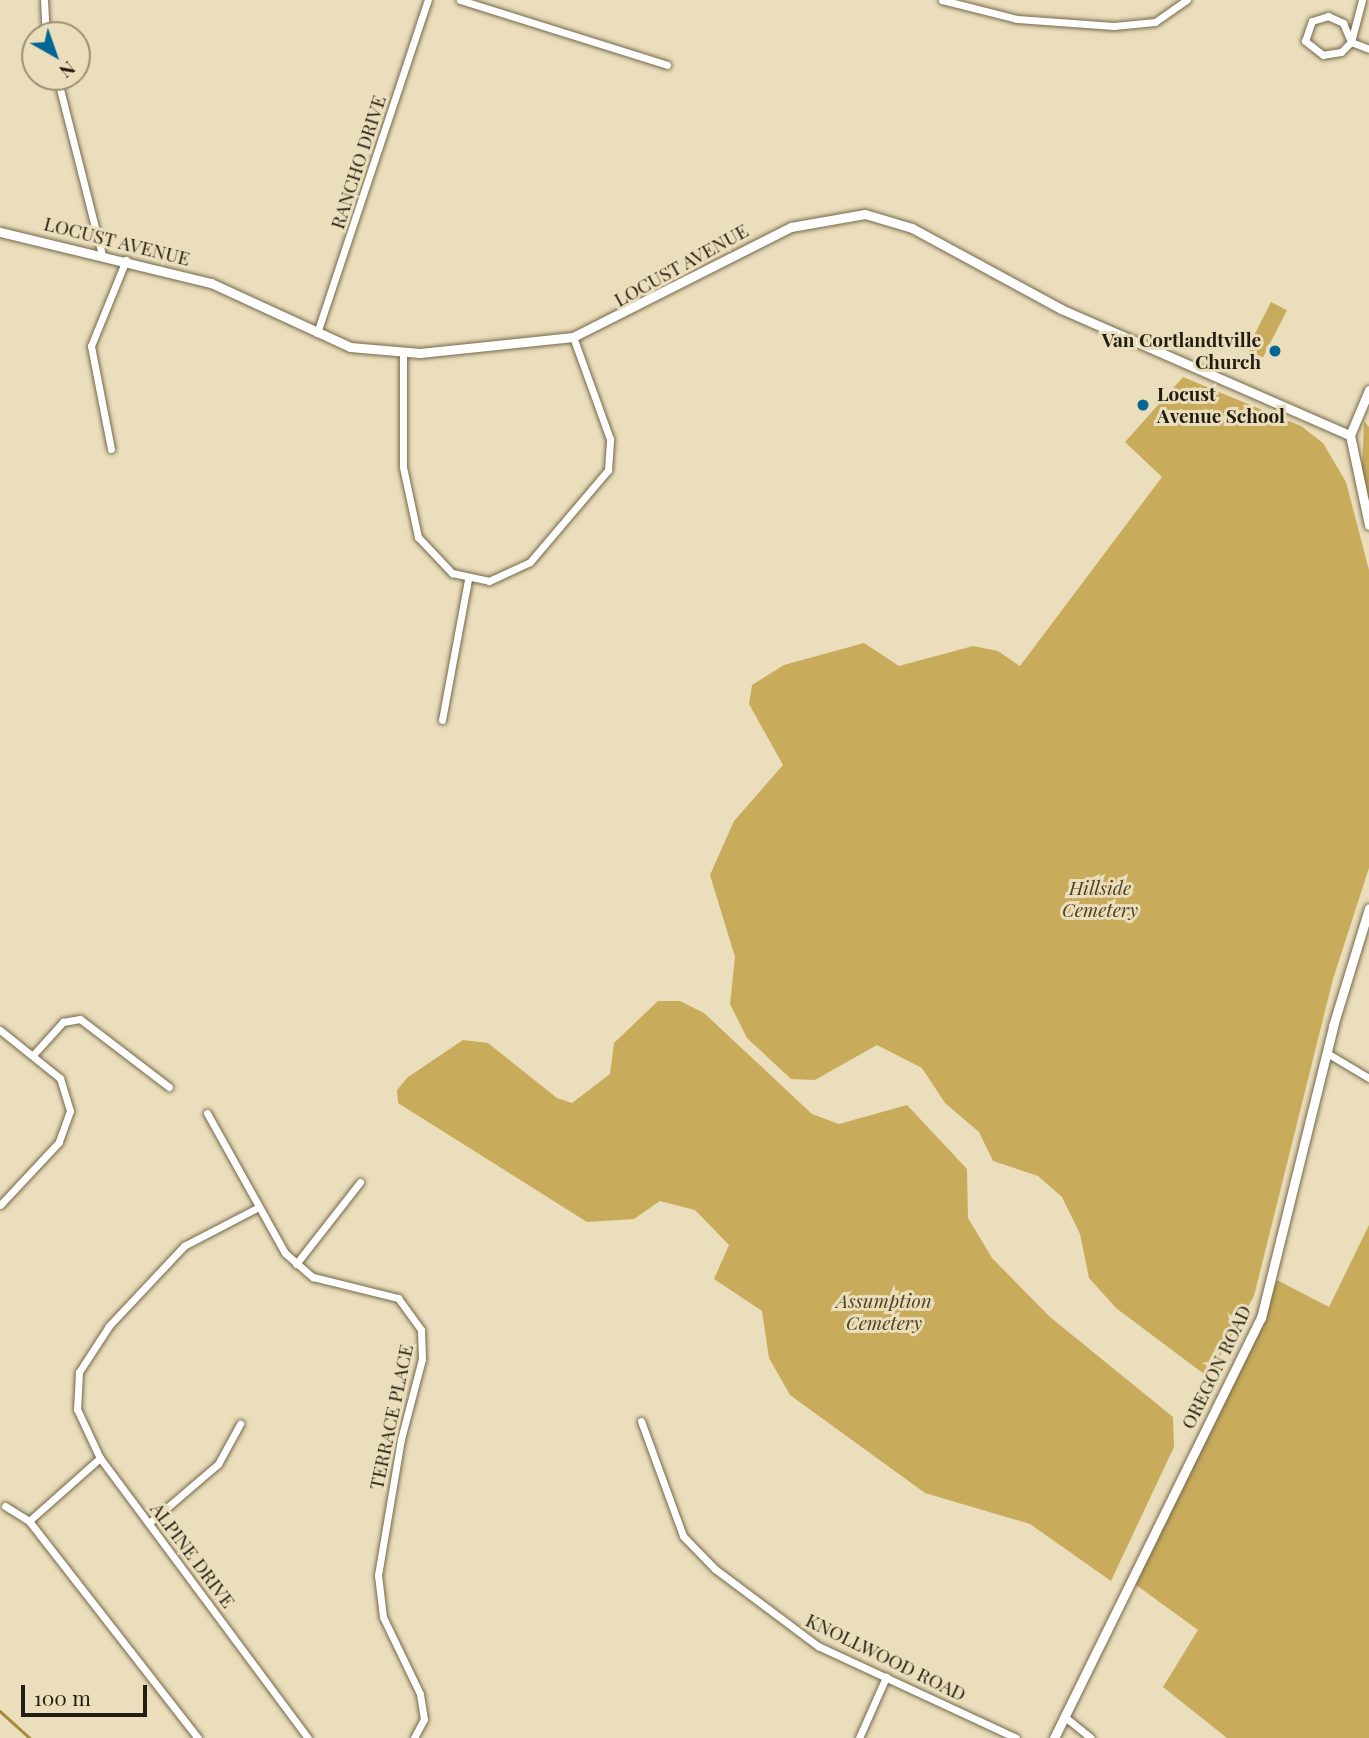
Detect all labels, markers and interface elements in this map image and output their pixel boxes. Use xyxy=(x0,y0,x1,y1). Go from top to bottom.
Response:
north arrow xyxy=(21,21,91,91)
text: N xyxy=(55,56,82,85)
street label: RANCHO DRIVE xyxy=(326,92,390,232)
street label: LOCUST AVENUE xyxy=(41,212,193,270)
street label: LOCUST AVENUE xyxy=(610,219,752,311)
place label: Van Cortlandtville Church xyxy=(1102,329,1261,373)
marker: Van Cortlandtville Church xyxy=(1267,343,1283,359)
place label: Locust Avenue School xyxy=(1157,383,1285,427)
marker: Locust Avenue School xyxy=(1135,397,1151,413)
park label: Hillside Cemetery xyxy=(1062,877,1138,921)
park label: Assumption Cemetery xyxy=(836,1290,932,1334)
street label: OREGON ROAD xyxy=(1176,1301,1256,1433)
street label: TERRACE PLACE xyxy=(364,1342,418,1492)
street label: ALPINE DRIVE xyxy=(146,1498,240,1612)
street label: KNOLLWOOD ROAD xyxy=(802,1608,970,1706)
scale bar xyxy=(24,1672,150,1716)
text: 100 m xyxy=(34,1683,91,1711)

